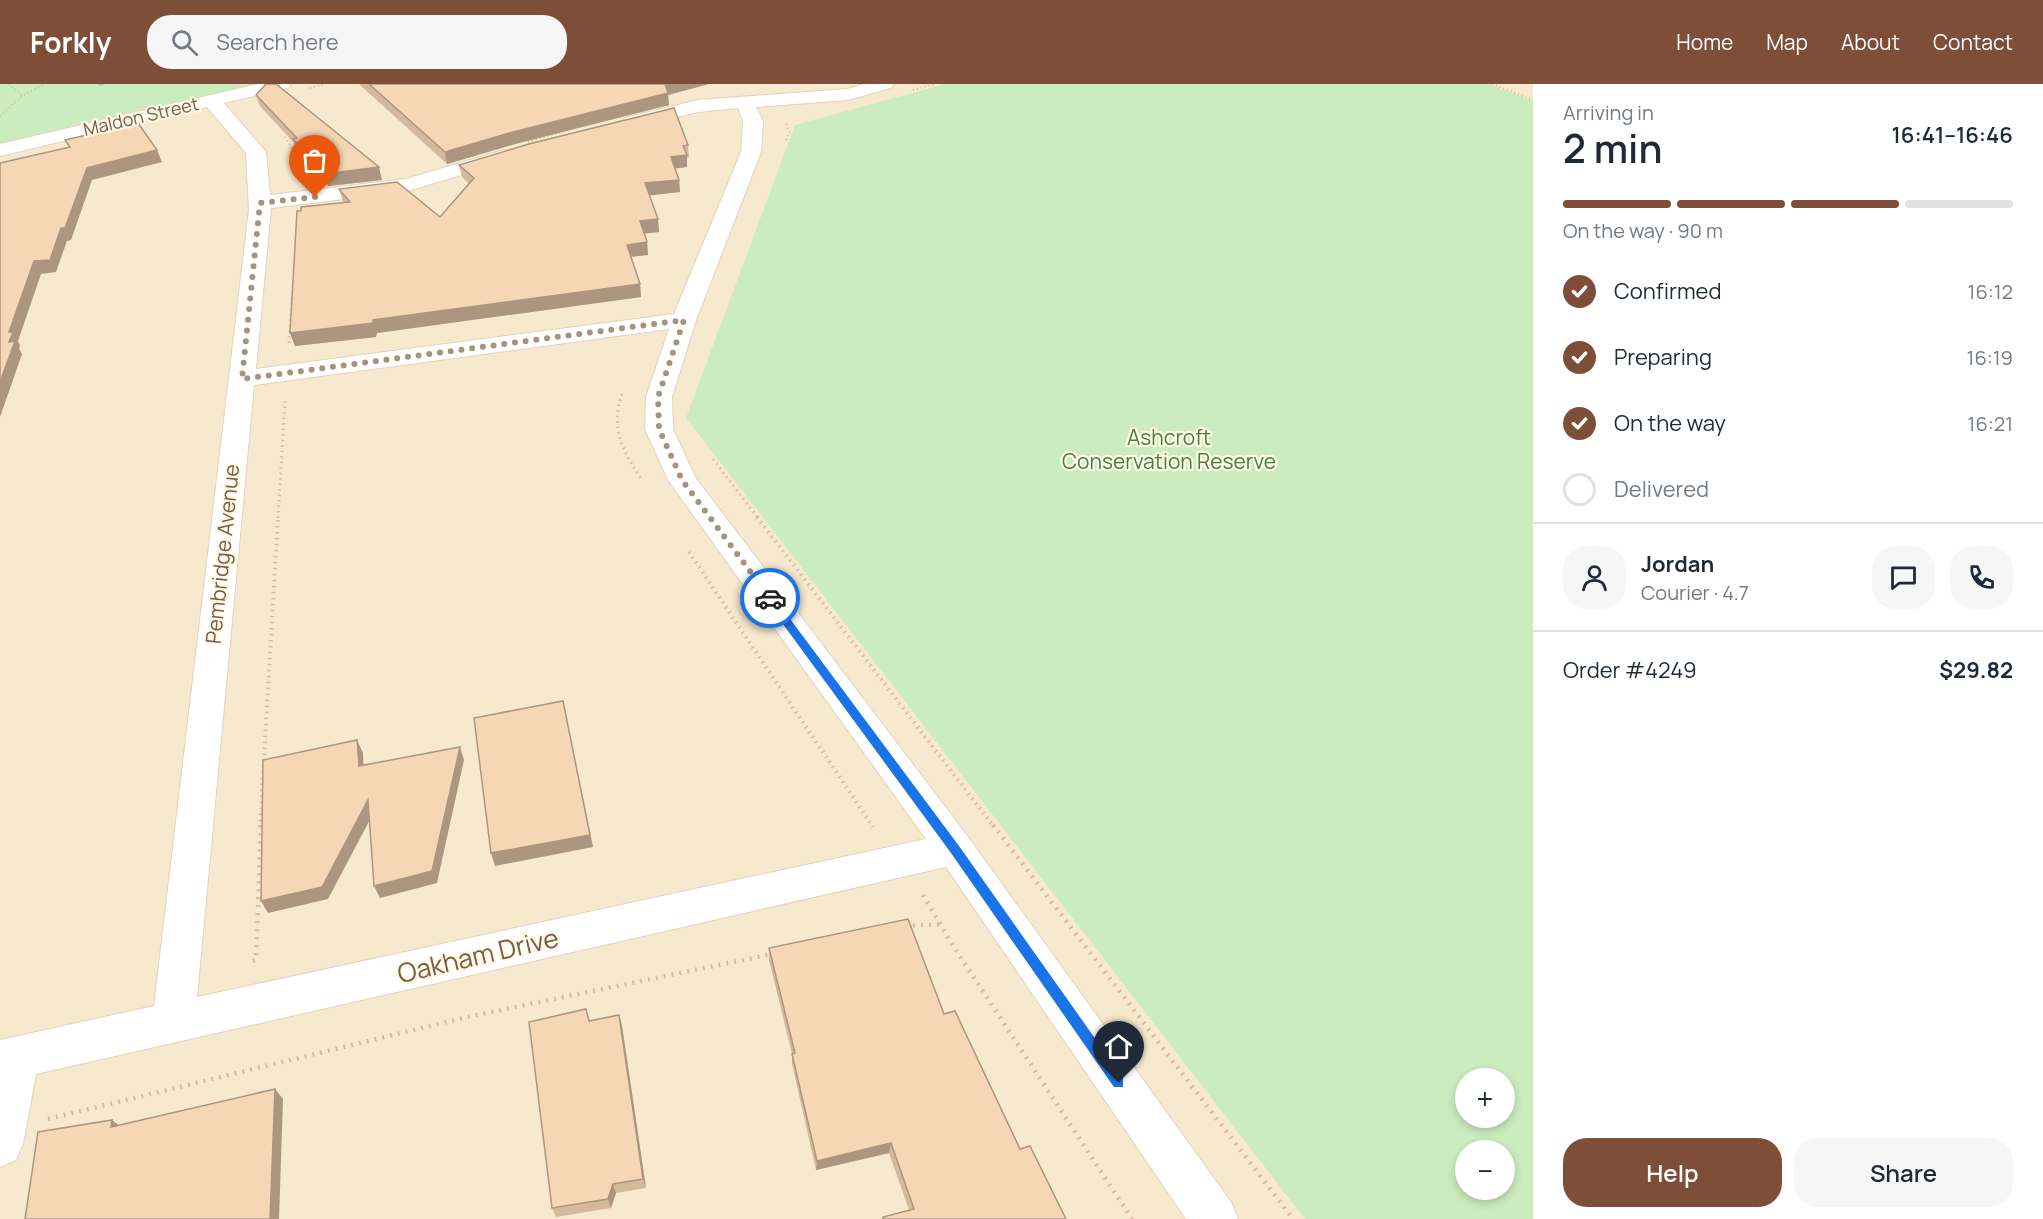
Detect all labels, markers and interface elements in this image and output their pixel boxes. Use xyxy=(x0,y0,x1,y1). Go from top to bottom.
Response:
search box xyxy=(147,15,567,69)
text: Forkly xyxy=(30,23,111,61)
icon: search xyxy=(168,26,201,59)
text: Search here xyxy=(216,27,339,57)
text: Home xyxy=(1676,28,1733,56)
text: Map xyxy=(1766,28,1808,56)
text: About xyxy=(1841,28,1900,56)
text: Contact xyxy=(1933,28,2013,56)
street label: Maldon Street xyxy=(81,91,201,141)
text: Arriving in xyxy=(1563,99,1654,126)
text: 16:41–16:46 xyxy=(1892,120,2013,150)
text: 2 min xyxy=(1563,121,1662,175)
pin xyxy=(289,135,340,197)
icon: bag xyxy=(298,144,331,177)
text: On the way · 90 m xyxy=(1563,217,1723,244)
icon: check xyxy=(1563,275,1596,308)
text: Confirmed xyxy=(1614,276,1722,306)
text: 16:12 xyxy=(1968,278,2013,305)
icon: check xyxy=(1563,341,1596,374)
text: Preparing xyxy=(1614,342,1712,372)
text: 16:19 xyxy=(1967,344,2013,371)
icon: check xyxy=(1563,407,1596,440)
text: On the way xyxy=(1614,408,1726,438)
text: 16:21 xyxy=(1968,410,2013,437)
park label: Ashcroft Conservation Reserve xyxy=(1062,423,1276,475)
street label: Pembridge Avenue xyxy=(199,463,245,645)
text: Delivered xyxy=(1614,474,1709,504)
button: person xyxy=(1563,546,1626,609)
button: chat xyxy=(1872,546,1935,609)
button: phone xyxy=(1950,546,2013,609)
text: Jordan xyxy=(1641,549,1714,579)
courier xyxy=(740,568,800,628)
text: Courier · 4.7 xyxy=(1641,579,1749,606)
icon: car xyxy=(754,582,787,615)
text: Order #4249 xyxy=(1563,655,1697,685)
text: $29.82 xyxy=(1939,655,2013,685)
street label: Oakham Drive xyxy=(394,919,562,991)
pin xyxy=(1093,1021,1144,1083)
icon: home xyxy=(1102,1030,1135,1063)
map controls xyxy=(1455,1068,1515,1200)
button: + xyxy=(1455,1068,1515,1128)
button: Help xyxy=(1563,1138,1782,1207)
button: Share xyxy=(1794,1138,2013,1207)
button: − xyxy=(1455,1140,1515,1200)

